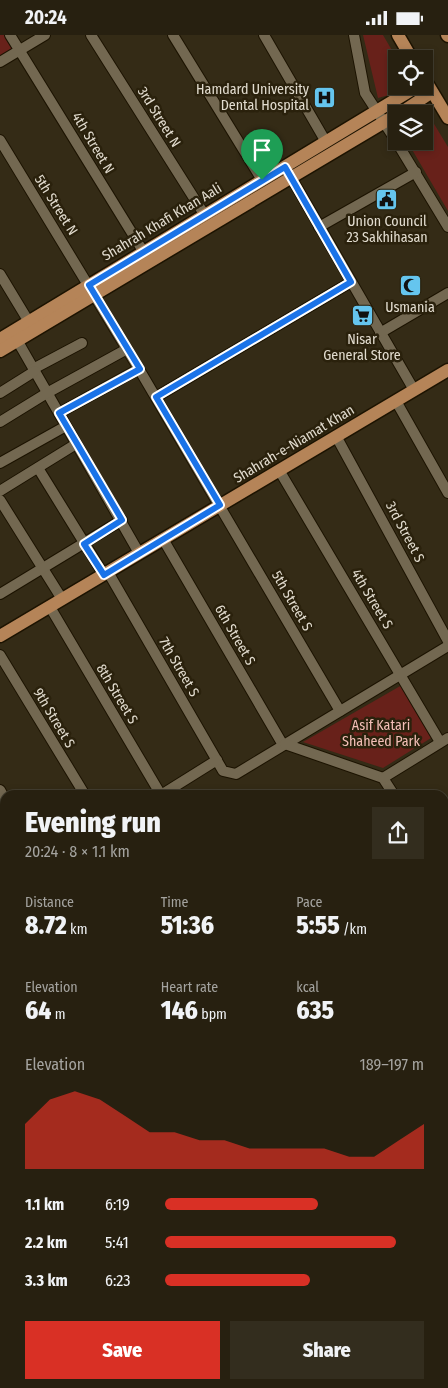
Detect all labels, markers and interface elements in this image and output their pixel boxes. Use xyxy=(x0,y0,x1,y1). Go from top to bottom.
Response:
text: 20:24 xyxy=(25,6,67,29)
map controls xyxy=(388,50,433,150)
button: locate xyxy=(388,50,433,95)
place label: Hamdard University Dental Hospital xyxy=(196,81,310,114)
street label: 3rd Street N xyxy=(134,84,184,150)
hospital icon: Hamdard University Dental Hospital xyxy=(313,85,337,109)
button: layers xyxy=(388,105,433,150)
street label: 4th Street N xyxy=(68,109,118,177)
pin xyxy=(241,129,283,180)
icon: arrive xyxy=(248,136,276,164)
street label: 5th Street N xyxy=(31,172,81,238)
street label: Shahrah Khafi Khan Aali xyxy=(99,180,225,264)
public building icon: Union Council 23 Sakhihasan xyxy=(375,187,399,211)
place label: Union Council 23 Sakhihasan xyxy=(346,213,428,246)
mosque icon: Usmania xyxy=(398,273,422,297)
place label: Usmania xyxy=(385,299,435,316)
supermarket icon: Nisar General Store xyxy=(350,304,374,328)
place label: Nisar General Store xyxy=(323,331,401,364)
street label: Shahrah-e-Niamat Khan xyxy=(231,401,357,487)
street label: 3rd Street S xyxy=(382,499,428,565)
street label: 4th Street S xyxy=(348,566,396,632)
street label: 5th Street S xyxy=(268,568,316,634)
street label: 6th Street S xyxy=(211,602,259,668)
street label: 7th Street S xyxy=(155,634,203,700)
street label: 8th Street S xyxy=(92,661,142,727)
street label: 9th Street S xyxy=(30,685,78,751)
park label: Asif Katari Shaheed Park xyxy=(342,717,420,750)
text: Evening run xyxy=(25,806,161,839)
button: share xyxy=(372,807,424,859)
text: 20:24 · 8 × 1.1 km xyxy=(25,842,130,861)
text: Distance xyxy=(25,894,74,911)
text: Time xyxy=(161,894,188,911)
text: Pace xyxy=(296,894,322,911)
text: 8.72 xyxy=(25,911,67,941)
text: 51:36 xyxy=(161,911,214,941)
text: 5:55 xyxy=(296,911,340,941)
text: km xyxy=(67,921,87,938)
text: /km xyxy=(340,921,367,938)
text: Elevation xyxy=(25,979,78,996)
text: Heart rate xyxy=(161,979,218,996)
text: kcal xyxy=(296,979,319,996)
text: 64 xyxy=(25,996,51,1026)
text: 146 xyxy=(161,996,198,1026)
text: 635 xyxy=(296,996,334,1026)
text: m xyxy=(51,1006,65,1023)
text: bpm xyxy=(198,1006,227,1023)
text: Elevation xyxy=(25,1055,85,1074)
text: 189–197 m xyxy=(359,1055,424,1074)
text: 1.1 km xyxy=(25,1195,64,1214)
text: 6:19 xyxy=(105,1195,130,1214)
text: 2.2 km xyxy=(25,1233,67,1252)
text: 5:41 xyxy=(105,1233,129,1252)
text: 3.3 km xyxy=(25,1271,68,1290)
text: 6:23 xyxy=(105,1271,131,1290)
button: Save xyxy=(25,1321,220,1379)
button: Share xyxy=(230,1321,424,1379)

